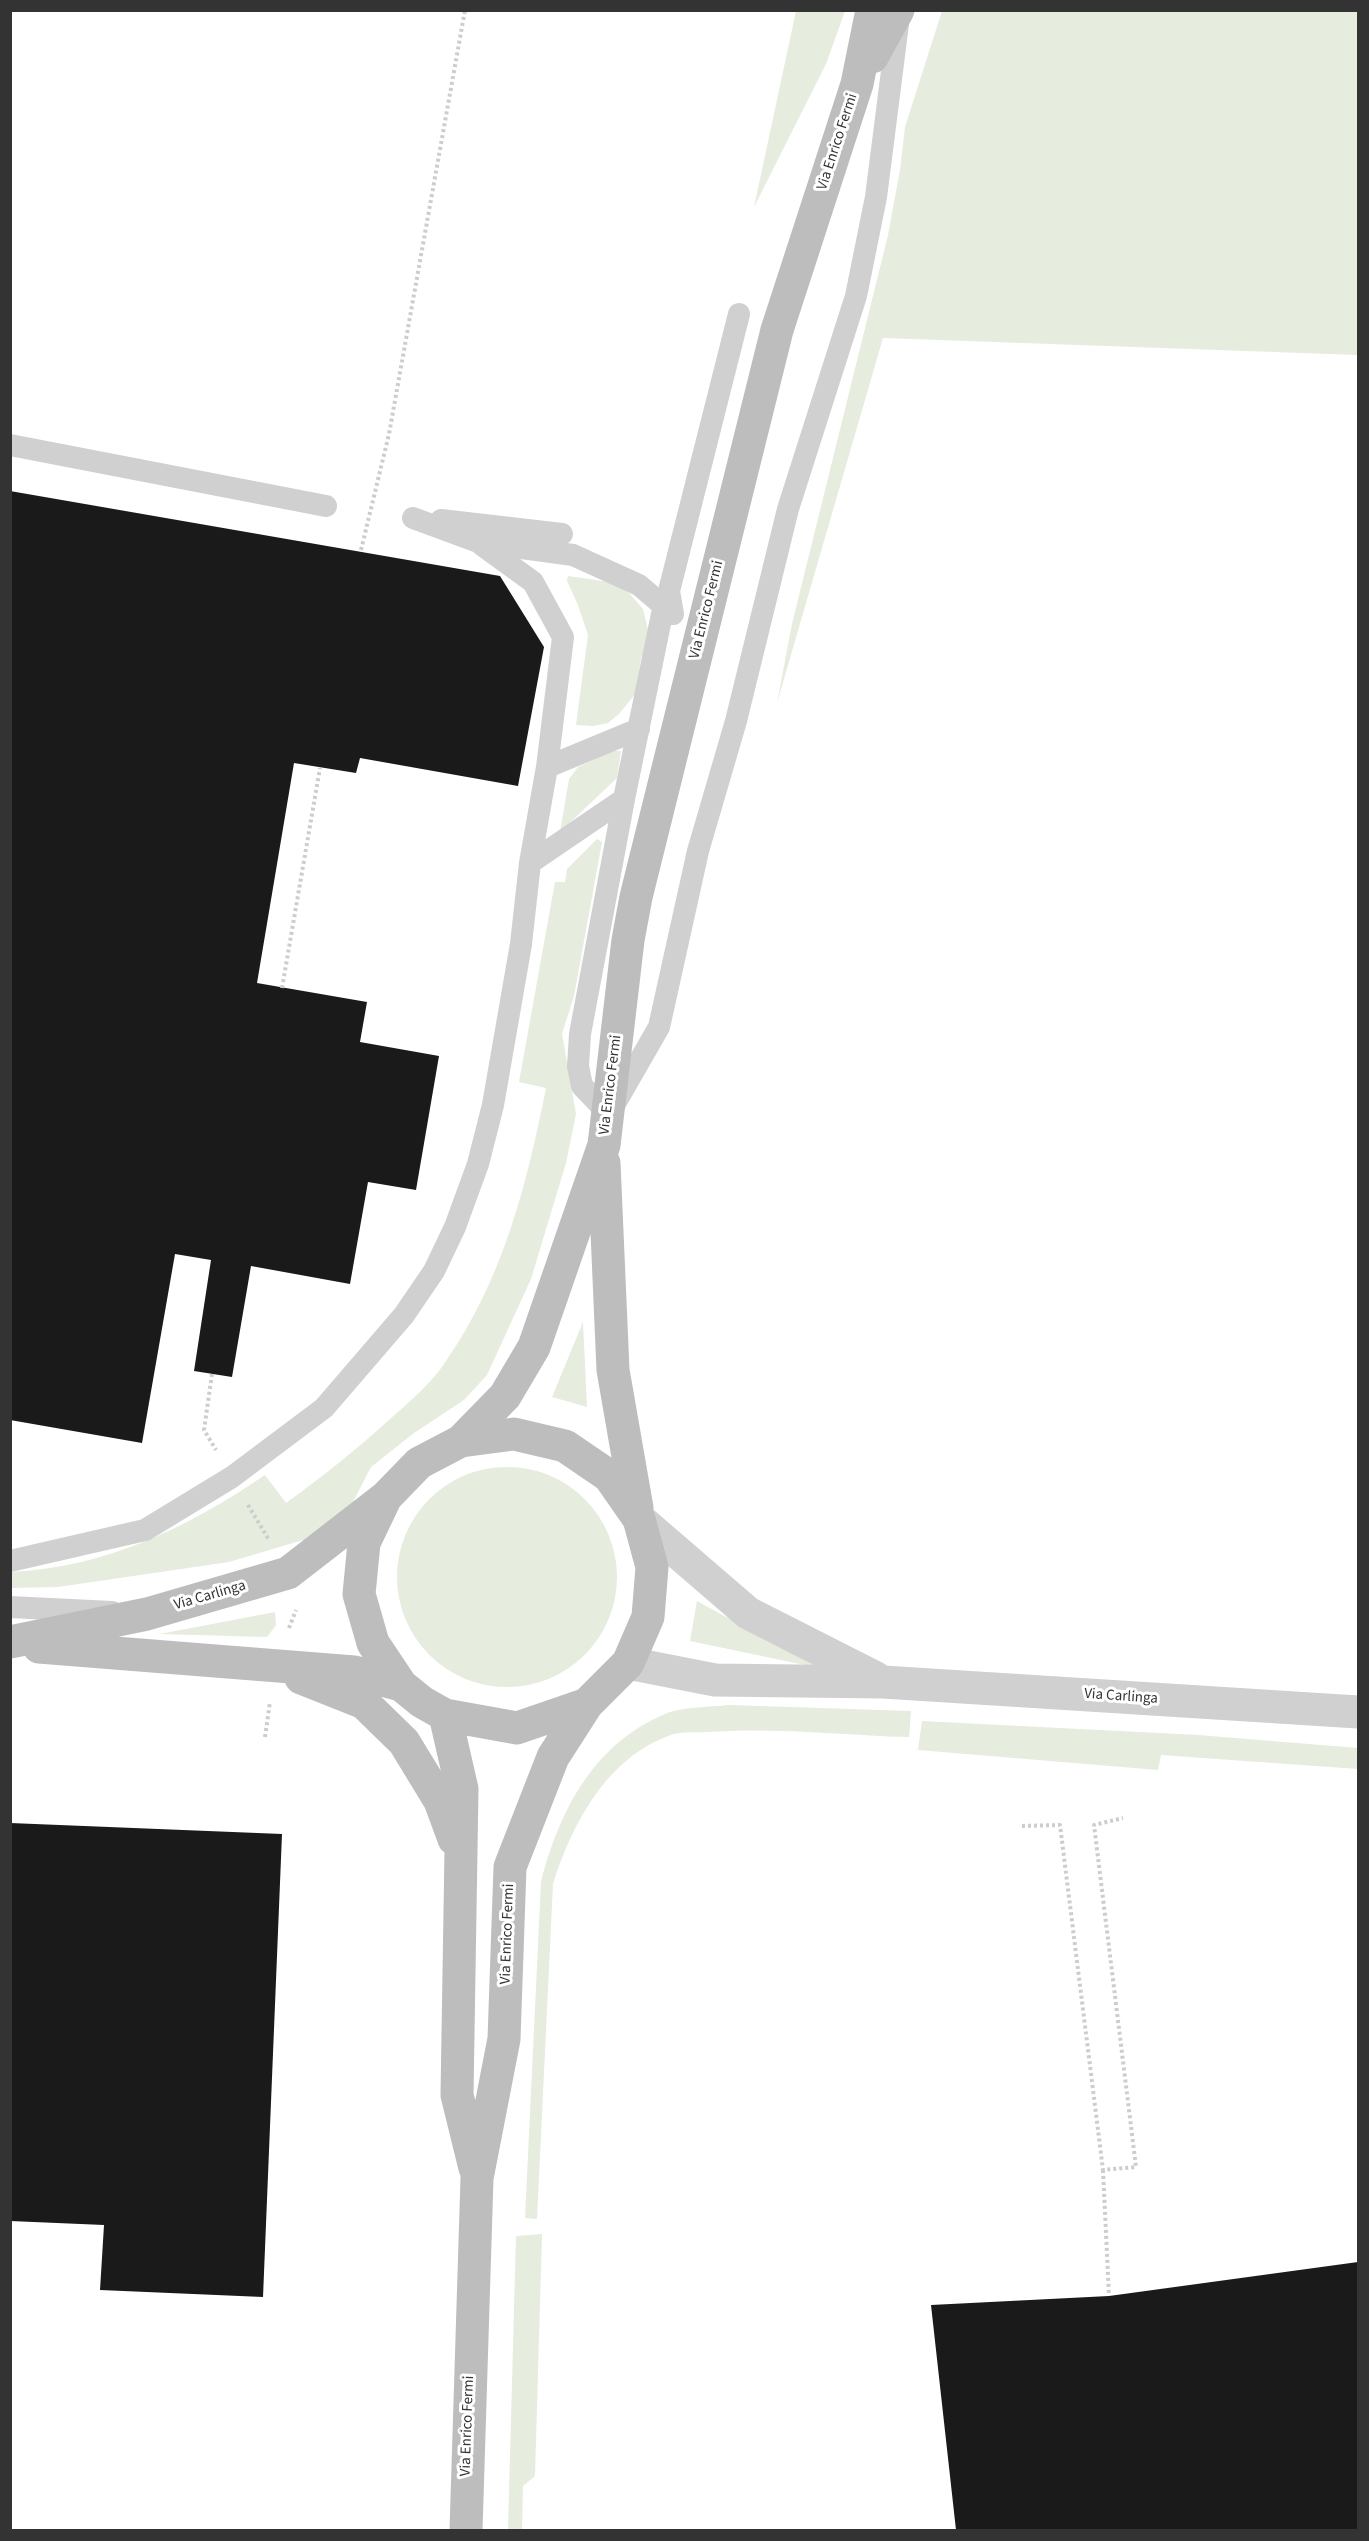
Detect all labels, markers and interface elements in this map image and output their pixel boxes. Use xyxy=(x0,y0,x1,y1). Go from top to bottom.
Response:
street label: Via Enrico Fermi xyxy=(814,91,862,193)
street label: Via Enrico Fermi xyxy=(686,559,728,661)
street label: Via Enrico Fermi xyxy=(596,1034,626,1136)
street label: Via Carlinga xyxy=(172,1577,248,1615)
street label: Via Carlinga xyxy=(1084,1685,1158,1709)
street label: Via Enrico Fermi xyxy=(497,1883,519,1985)
street label: Via Enrico Fermi xyxy=(457,2375,479,2477)

